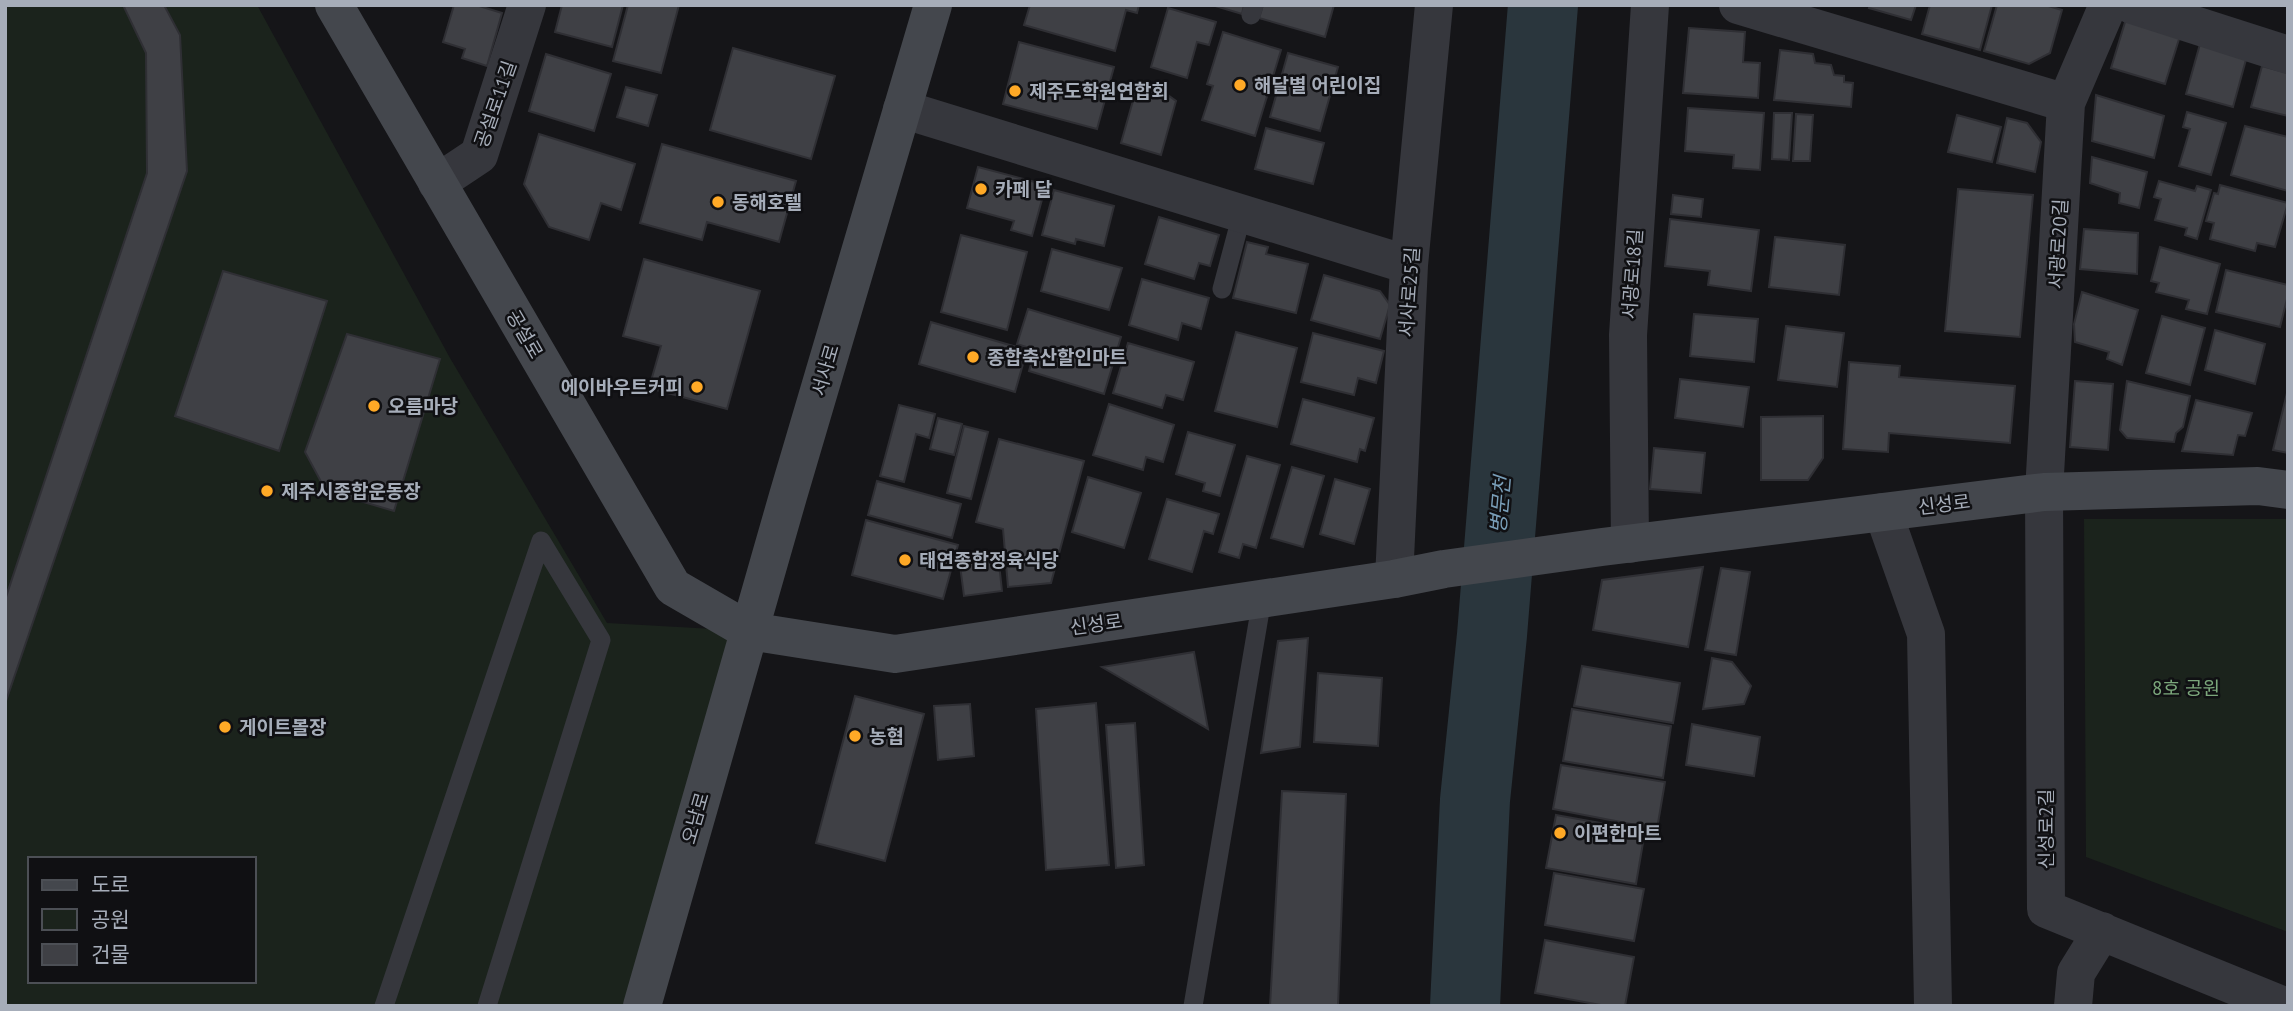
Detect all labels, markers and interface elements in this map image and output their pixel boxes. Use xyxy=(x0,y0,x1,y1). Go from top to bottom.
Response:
street label: 공설로11길 xyxy=(469,57,521,151)
place label: 해달별 어린이집 xyxy=(1254,73,1381,97)
marker: 해달별 어린이집 xyxy=(1232,77,1248,93)
place label: 제주도학원연합회 xyxy=(1029,79,1169,103)
marker: 제주도학원연합회 xyxy=(1007,83,1023,99)
place label: 카페 달 xyxy=(995,177,1052,201)
marker: 카페 달 xyxy=(973,181,989,197)
place label: 동해호텔 xyxy=(732,190,802,214)
marker: 동해호텔 xyxy=(710,194,726,210)
street label: 서광로20길 xyxy=(2044,198,2072,290)
street label: 서광로18길 xyxy=(1617,228,1647,320)
street label: 서사로25길 xyxy=(1394,246,1424,338)
street label: 공설로 xyxy=(501,305,549,363)
street label: 서사로 xyxy=(806,341,844,399)
place label: 종합축산할인마트 xyxy=(987,345,1127,369)
marker: 종합축산할인마트 xyxy=(965,349,981,365)
place label: 에이바우트커피 xyxy=(561,375,683,399)
marker: 에이바우트커피 xyxy=(689,379,705,395)
place label: 오름마당 xyxy=(388,394,458,418)
marker: 오름마당 xyxy=(366,398,382,414)
water label: 병문천 xyxy=(1484,472,1516,535)
place label: 제주시종합운동장 xyxy=(281,479,421,503)
marker: 제주시종합운동장 xyxy=(259,483,275,499)
street label: 신성로 xyxy=(1917,489,1971,519)
place label: 태연종합정육식당 xyxy=(919,548,1059,572)
marker: 태연종합정육식당 xyxy=(897,552,913,568)
street label: 신성로 xyxy=(1068,608,1124,640)
park label: 8호 공원 xyxy=(2152,676,2220,700)
place label: 게이트볼장 xyxy=(239,715,326,739)
marker: 게이트볼장 xyxy=(217,719,233,735)
place label: 농협 xyxy=(869,724,904,748)
marker: 농협 xyxy=(847,728,863,744)
street label: 오남로 xyxy=(676,789,714,847)
street label: 신성로2길 xyxy=(2034,789,2058,869)
place label: 이편한마트 xyxy=(1574,821,1661,845)
marker: 이편한마트 xyxy=(1552,825,1568,841)
legend xyxy=(28,857,256,983)
text: 도로 xyxy=(91,871,130,898)
text: 공원 xyxy=(91,906,130,933)
text: 건물 xyxy=(91,941,130,968)

